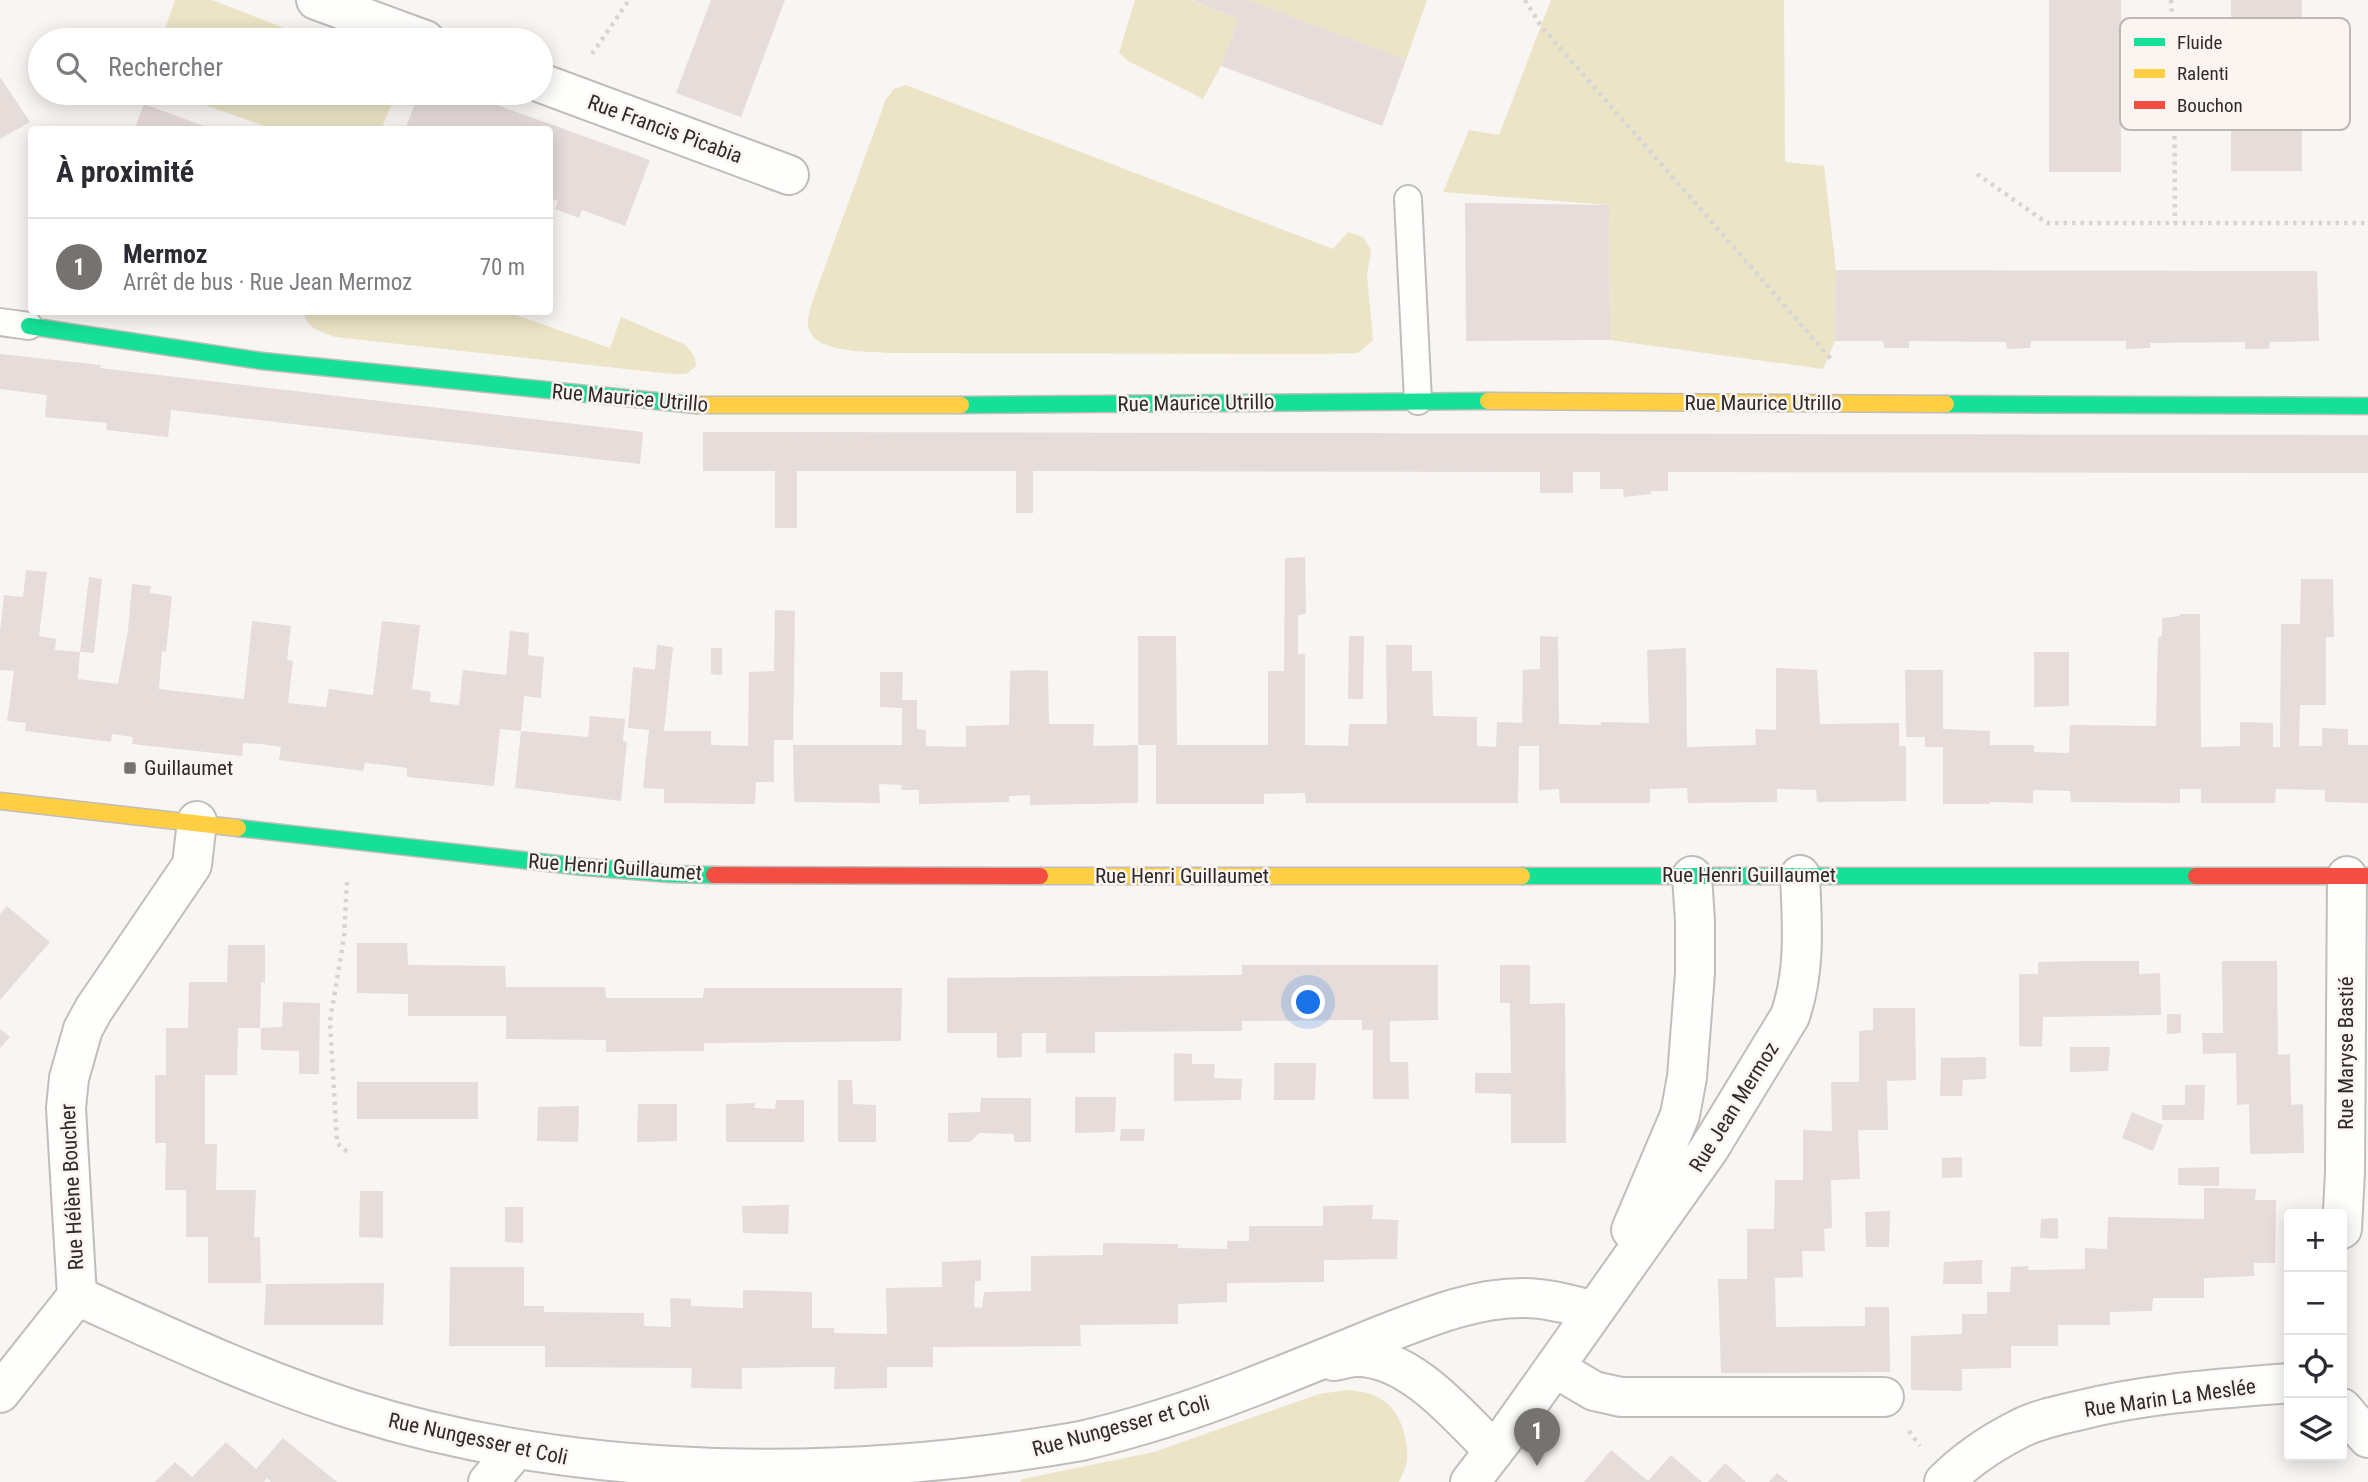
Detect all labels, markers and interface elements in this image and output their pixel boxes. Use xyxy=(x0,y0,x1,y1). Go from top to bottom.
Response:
legend xyxy=(2120,18,2350,130)
search box xyxy=(28,28,553,105)
text: Fluide xyxy=(2177,31,2222,54)
icon: search xyxy=(52,48,90,86)
text: Rechercher xyxy=(108,52,223,82)
text: Ralenti xyxy=(2177,62,2229,85)
street label: Rue Francis Picabia xyxy=(585,90,745,168)
text: Bouchon xyxy=(2177,94,2243,117)
text: À proximité xyxy=(56,154,194,189)
text: Mermoz xyxy=(123,239,208,269)
text: 1 xyxy=(73,254,85,281)
text: 70 m xyxy=(480,254,525,281)
text: Arrêt de bus · Rue Jean Mermoz xyxy=(123,269,412,296)
street label: Rue Maurice Utrillo xyxy=(551,379,709,417)
street label: Rue Maurice Utrillo xyxy=(1117,390,1275,416)
street label: Rue Maurice Utrillo xyxy=(1684,391,1842,415)
place label: Guillaumet xyxy=(144,756,233,780)
marker: Guillaumet xyxy=(122,760,138,776)
street label: Rue Henri Guillaumet xyxy=(527,849,703,885)
street label: Rue Henri Guillaumet xyxy=(1662,863,1836,887)
street label: Rue Henri Guillaumet xyxy=(1095,864,1269,888)
street label: Rue Maryse Bastié xyxy=(2334,976,2358,1130)
your location xyxy=(1291,985,1325,1019)
street label: Rue Jean Mermoz xyxy=(1684,1038,1784,1176)
street label: Rue Hélène Boucher xyxy=(56,1103,88,1271)
map controls xyxy=(2284,1209,2347,1461)
button: + xyxy=(2284,1209,2347,1272)
button: − xyxy=(2284,1272,2347,1335)
button: locate xyxy=(2284,1335,2347,1398)
street label: Rue Marin La Meslée xyxy=(2083,1374,2257,1422)
street label: Rue Nungesser et Coli xyxy=(1030,1391,1212,1461)
button: layers xyxy=(2284,1398,2347,1461)
street label: Rue Nungesser et Coli xyxy=(386,1408,570,1470)
pin: 1 xyxy=(1514,1408,1560,1466)

